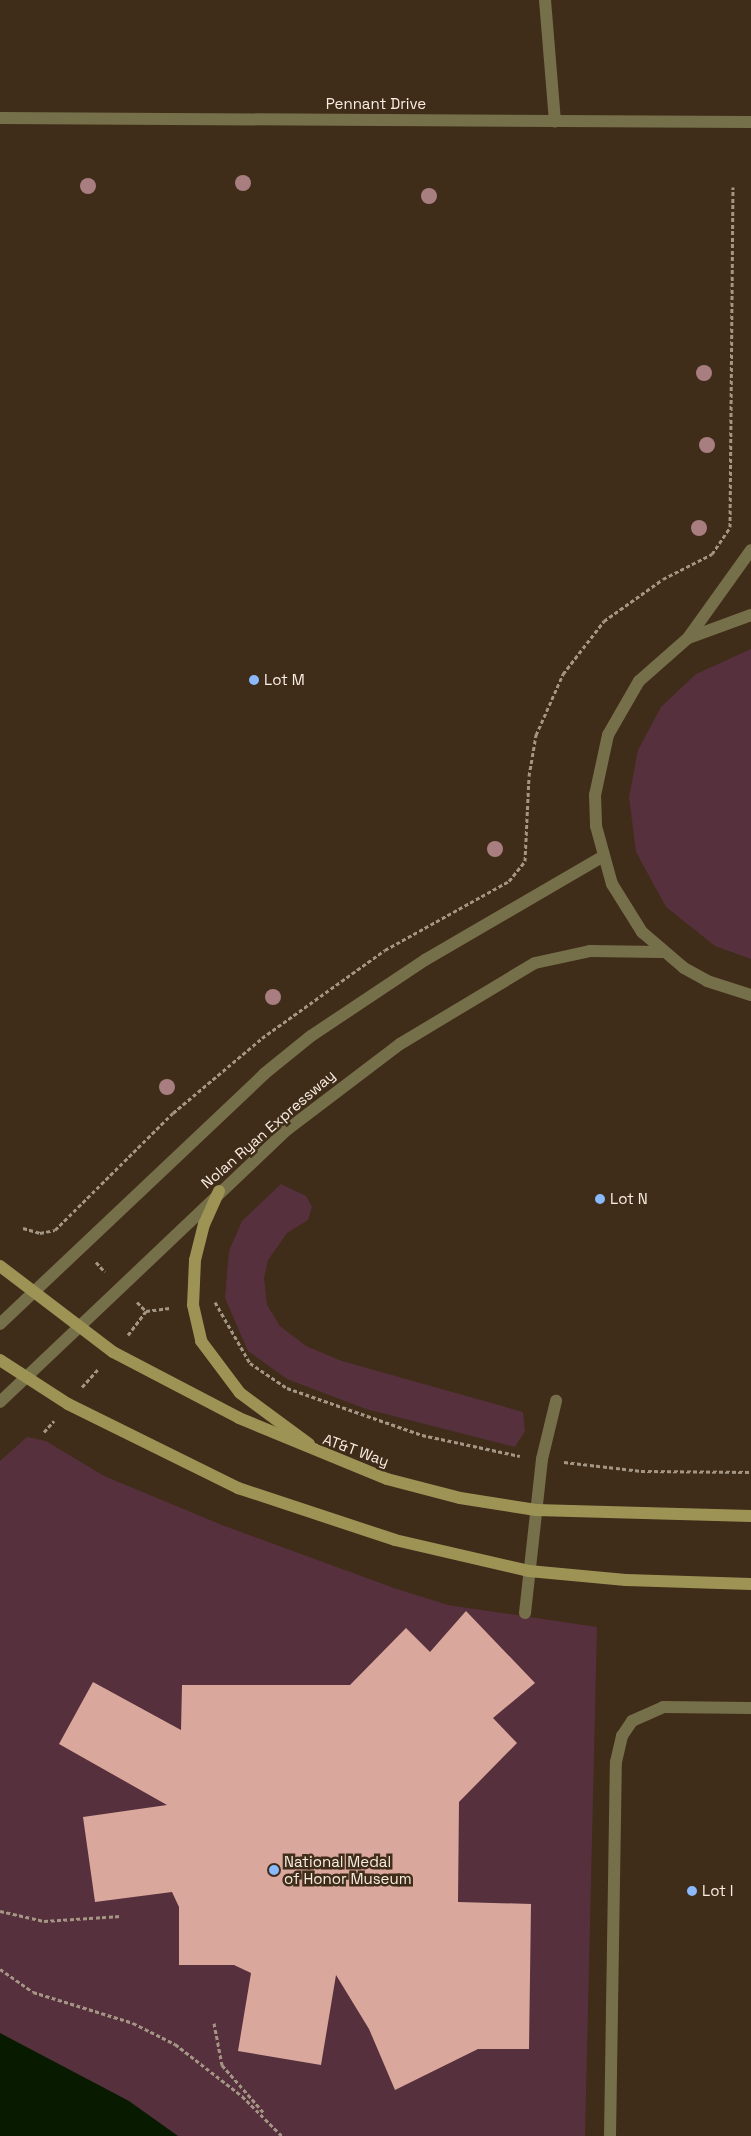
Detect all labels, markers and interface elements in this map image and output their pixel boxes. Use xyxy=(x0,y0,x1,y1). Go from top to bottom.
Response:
street label: Pennant Drive xyxy=(326,95,426,113)
place label: Lot M xyxy=(264,671,305,689)
marker: Lot M xyxy=(248,674,260,686)
street label: Nolan Ryan Expressway xyxy=(197,1066,339,1192)
place label: Lot N xyxy=(610,1190,648,1208)
marker: Lot N xyxy=(594,1193,606,1205)
street label: AT&T Way xyxy=(320,1430,392,1470)
place label: National Medal of Honor Museum xyxy=(284,1852,412,1887)
marker: National Medal of Honor Museum xyxy=(268,1864,280,1876)
place label: Lot I xyxy=(702,1882,734,1900)
marker: Lot I xyxy=(686,1885,698,1897)

